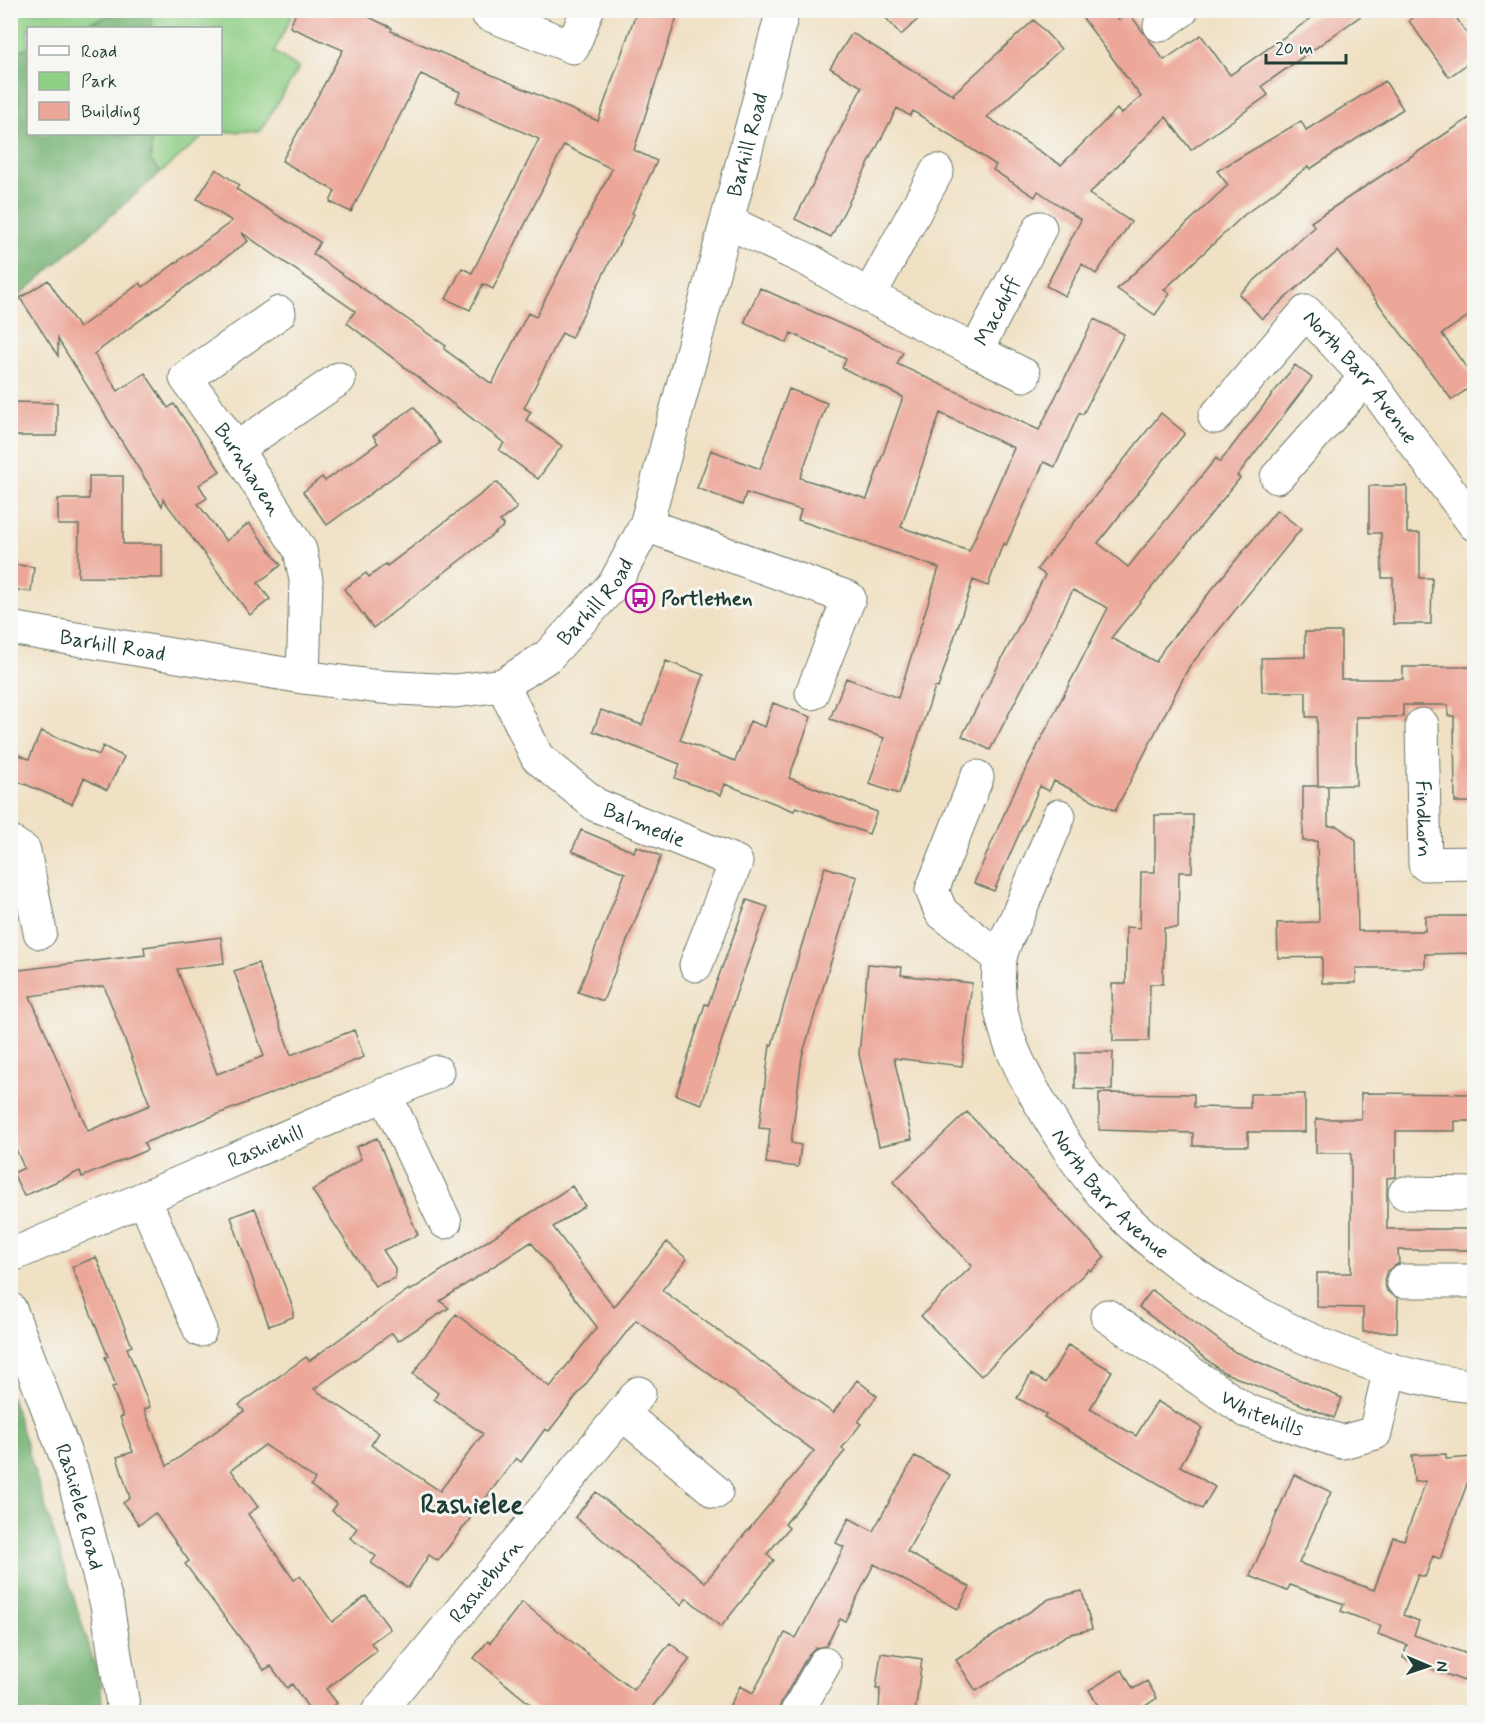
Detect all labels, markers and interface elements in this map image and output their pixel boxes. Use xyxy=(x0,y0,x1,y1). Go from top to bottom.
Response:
legend xyxy=(27,27,222,135)
scale bar xyxy=(1266,27,1346,65)
text: 20 m xyxy=(1275,37,1313,61)
text: Road xyxy=(81,40,117,64)
text: Park xyxy=(81,70,117,94)
street label: Barhill Road xyxy=(721,90,775,200)
text: Building xyxy=(81,100,141,126)
street label: Macduff xyxy=(968,271,1028,351)
street label: North Barr Avenue xyxy=(1296,305,1424,450)
street label: Burnhaven xyxy=(207,418,288,522)
street label: Barhill Road xyxy=(551,554,641,652)
bus stop icon: Portlethen xyxy=(624,582,656,614)
place label: Portlethen xyxy=(661,585,753,613)
street label: Barhill Road xyxy=(58,624,167,669)
street label: Findhorn xyxy=(1408,780,1438,858)
street label: Balmedie xyxy=(599,796,689,855)
street label: Rashiehill xyxy=(224,1118,308,1175)
street label: North Barr Avenue xyxy=(1044,1124,1175,1266)
street label: Whitehills xyxy=(1214,1384,1307,1444)
street label: Rashielee Road xyxy=(48,1440,110,1573)
district label: Rashielee xyxy=(421,1488,523,1523)
street label: Rashieburn xyxy=(443,1532,530,1629)
north arrow xyxy=(1398,1636,1458,1696)
text: N xyxy=(1431,1661,1452,1672)

